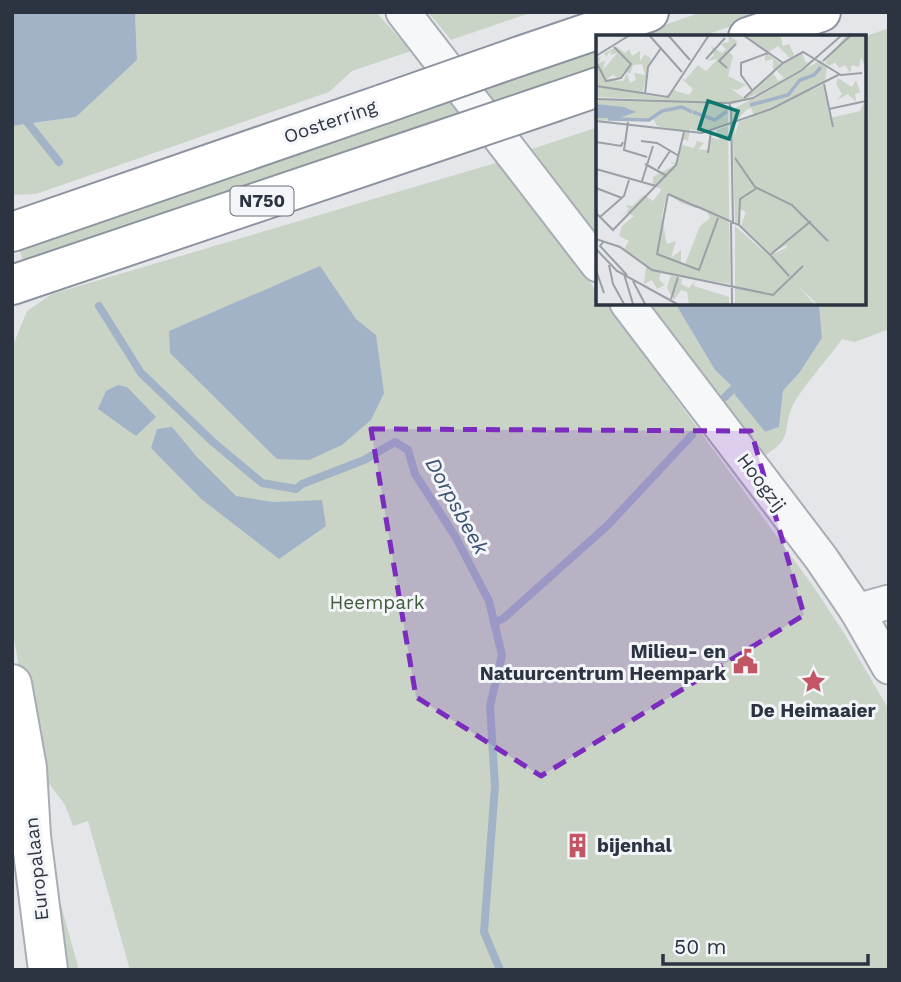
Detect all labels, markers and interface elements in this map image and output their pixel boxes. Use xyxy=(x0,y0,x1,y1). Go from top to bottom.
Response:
inset map xyxy=(596,35,866,304)
street label: Oosterring xyxy=(281,95,381,148)
road number: N750 xyxy=(230,186,294,216)
street label: Hoogzij xyxy=(732,449,791,516)
water label: Dorpsbeek xyxy=(420,453,495,559)
park label: Heempark xyxy=(329,591,425,614)
place label: Milieu- en Natuurcentrum Heempark xyxy=(480,640,726,685)
public building icon: Milieu- en Natuurcentrum Heempark xyxy=(732,648,760,676)
place icon: De Heimaaier xyxy=(799,668,827,696)
place label: De Heimaaier xyxy=(750,699,877,722)
street label: Europalaan xyxy=(20,816,53,922)
building icon: bijenhal xyxy=(563,831,591,859)
place label: bijenhal xyxy=(597,834,673,857)
scale bar xyxy=(663,922,868,966)
text: 50 m xyxy=(674,934,726,959)

